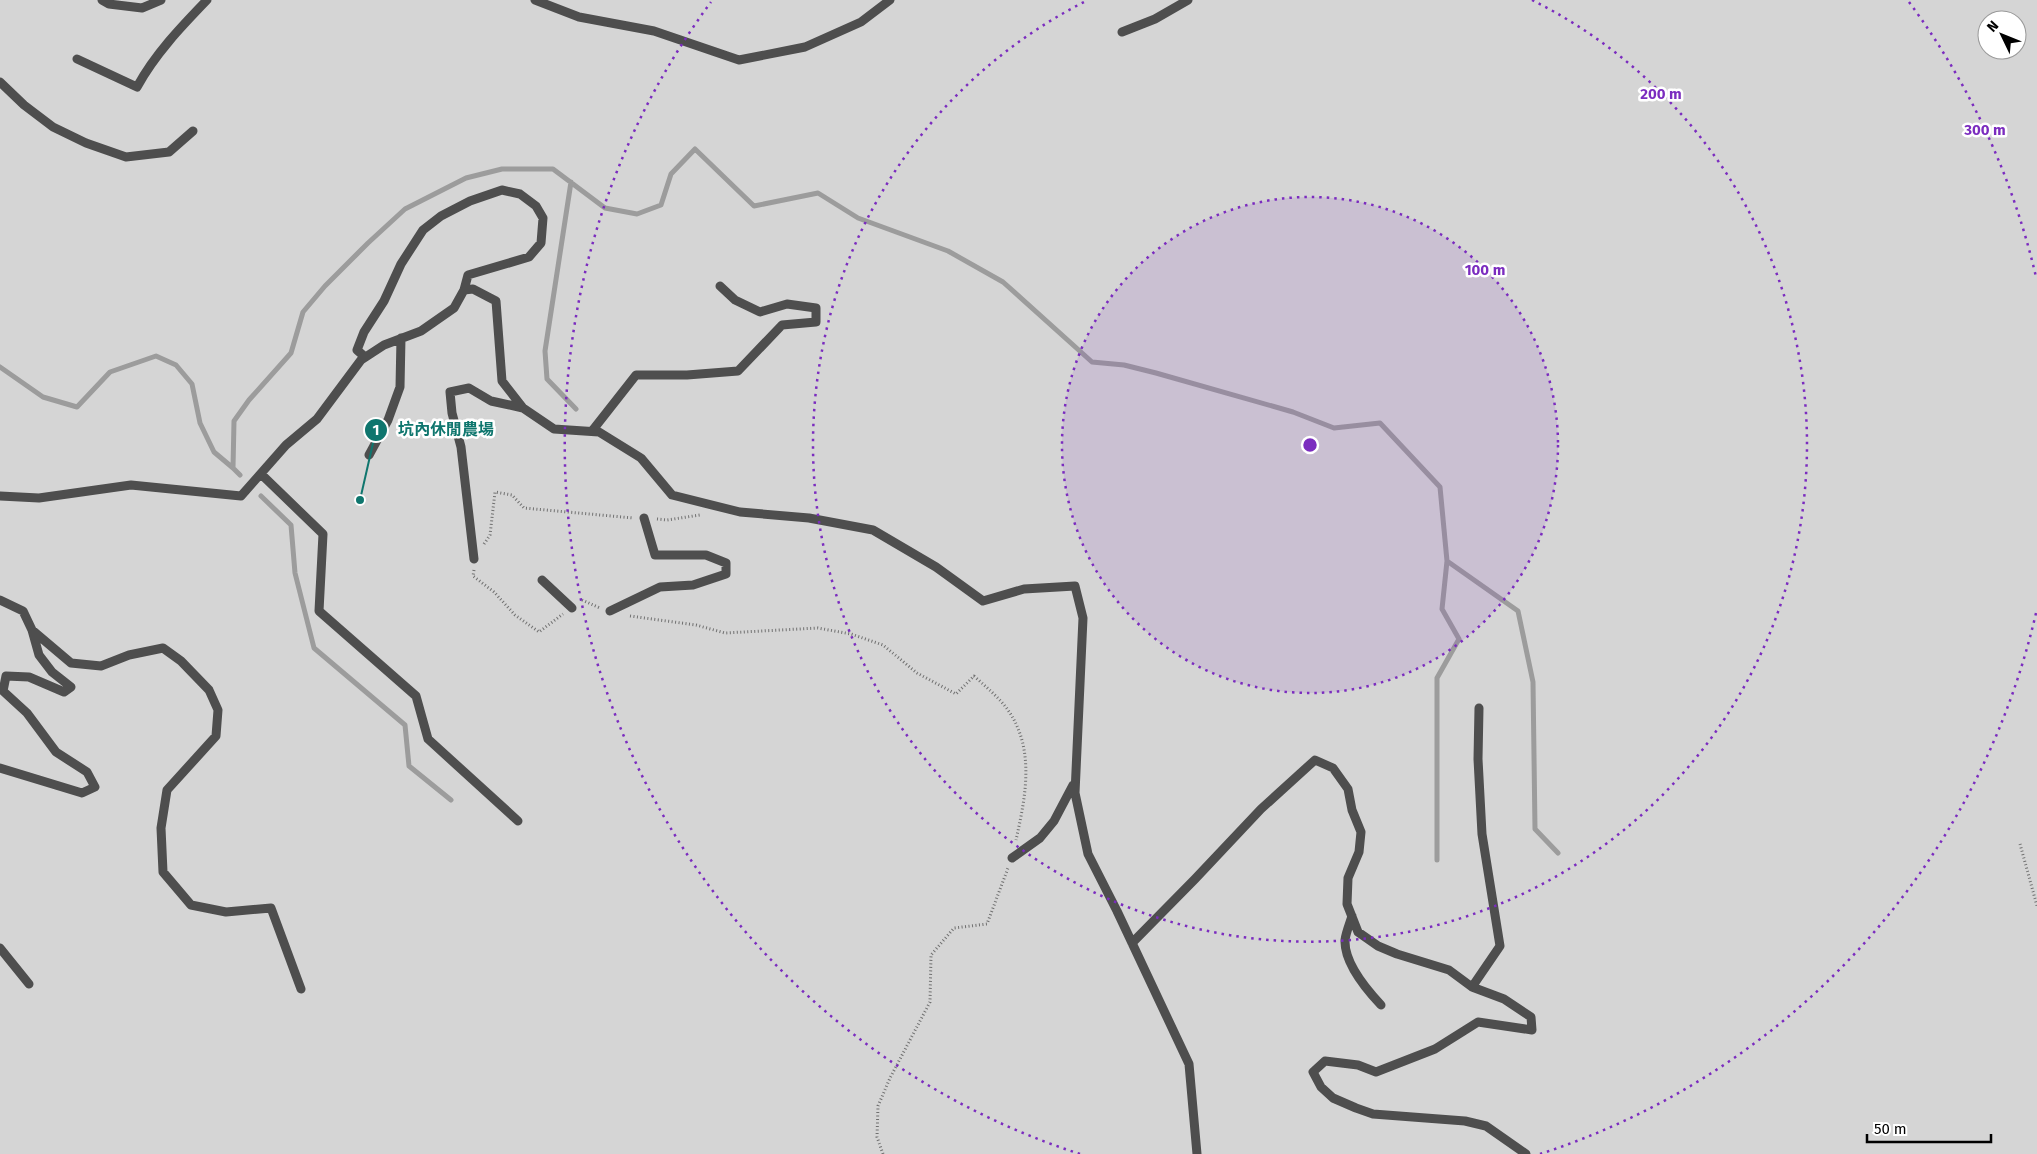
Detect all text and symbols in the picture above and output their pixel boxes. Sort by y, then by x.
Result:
north arrow [1977,10,2027,60]
text: N [1983,17,2002,36]
text: 200 m [1640,85,1682,103]
text: 300 m [1963,121,2006,139]
text: 100 m [1465,261,1505,279]
callout: 坑內休閒農場 [363,414,504,445]
text: 坑內休閒農場 [398,420,494,439]
text: 1 [373,421,379,439]
centre of rings [1301,436,1319,454]
scale bar [1867,1112,1991,1144]
text: 50 m [1874,1120,1907,1138]

